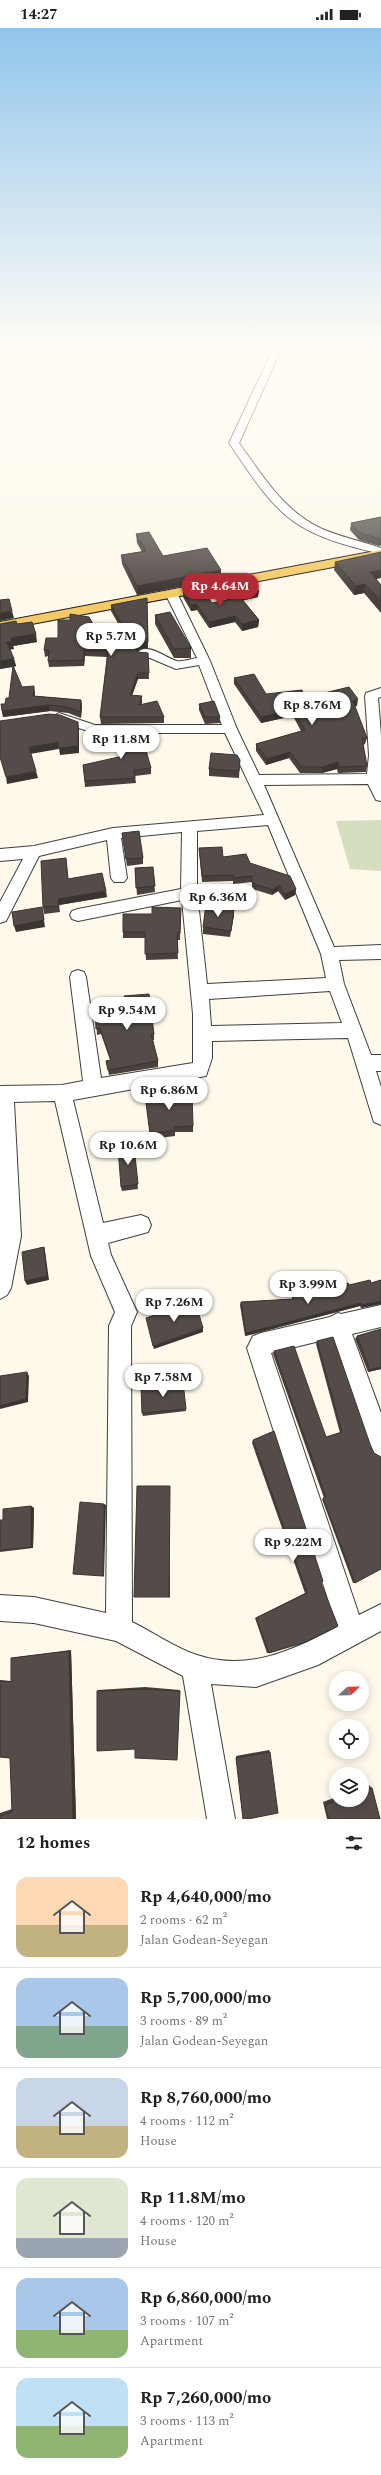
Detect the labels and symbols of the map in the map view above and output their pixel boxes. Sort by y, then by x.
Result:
pin: Rp 4.64M [179,573,261,607]
pin: Rp 5.7M [74,623,148,657]
pin: Rp 8.76M [271,692,353,726]
pin: Rp 11.8M [80,726,162,760]
pin: Rp 6.36M [177,884,259,918]
pin: Rp 9.54M [86,997,168,1031]
pin: Rp 6.86M [128,1077,210,1111]
pin: Rp 10.6M [87,1132,169,1166]
pin: Rp 3.99M [267,1271,349,1305]
pin: Rp 7.26M [133,1289,215,1323]
pin: Rp 7.58M [122,1364,204,1398]
pin: Rp 9.22M [252,1529,334,1563]
north arrow [329,1671,369,1711]

